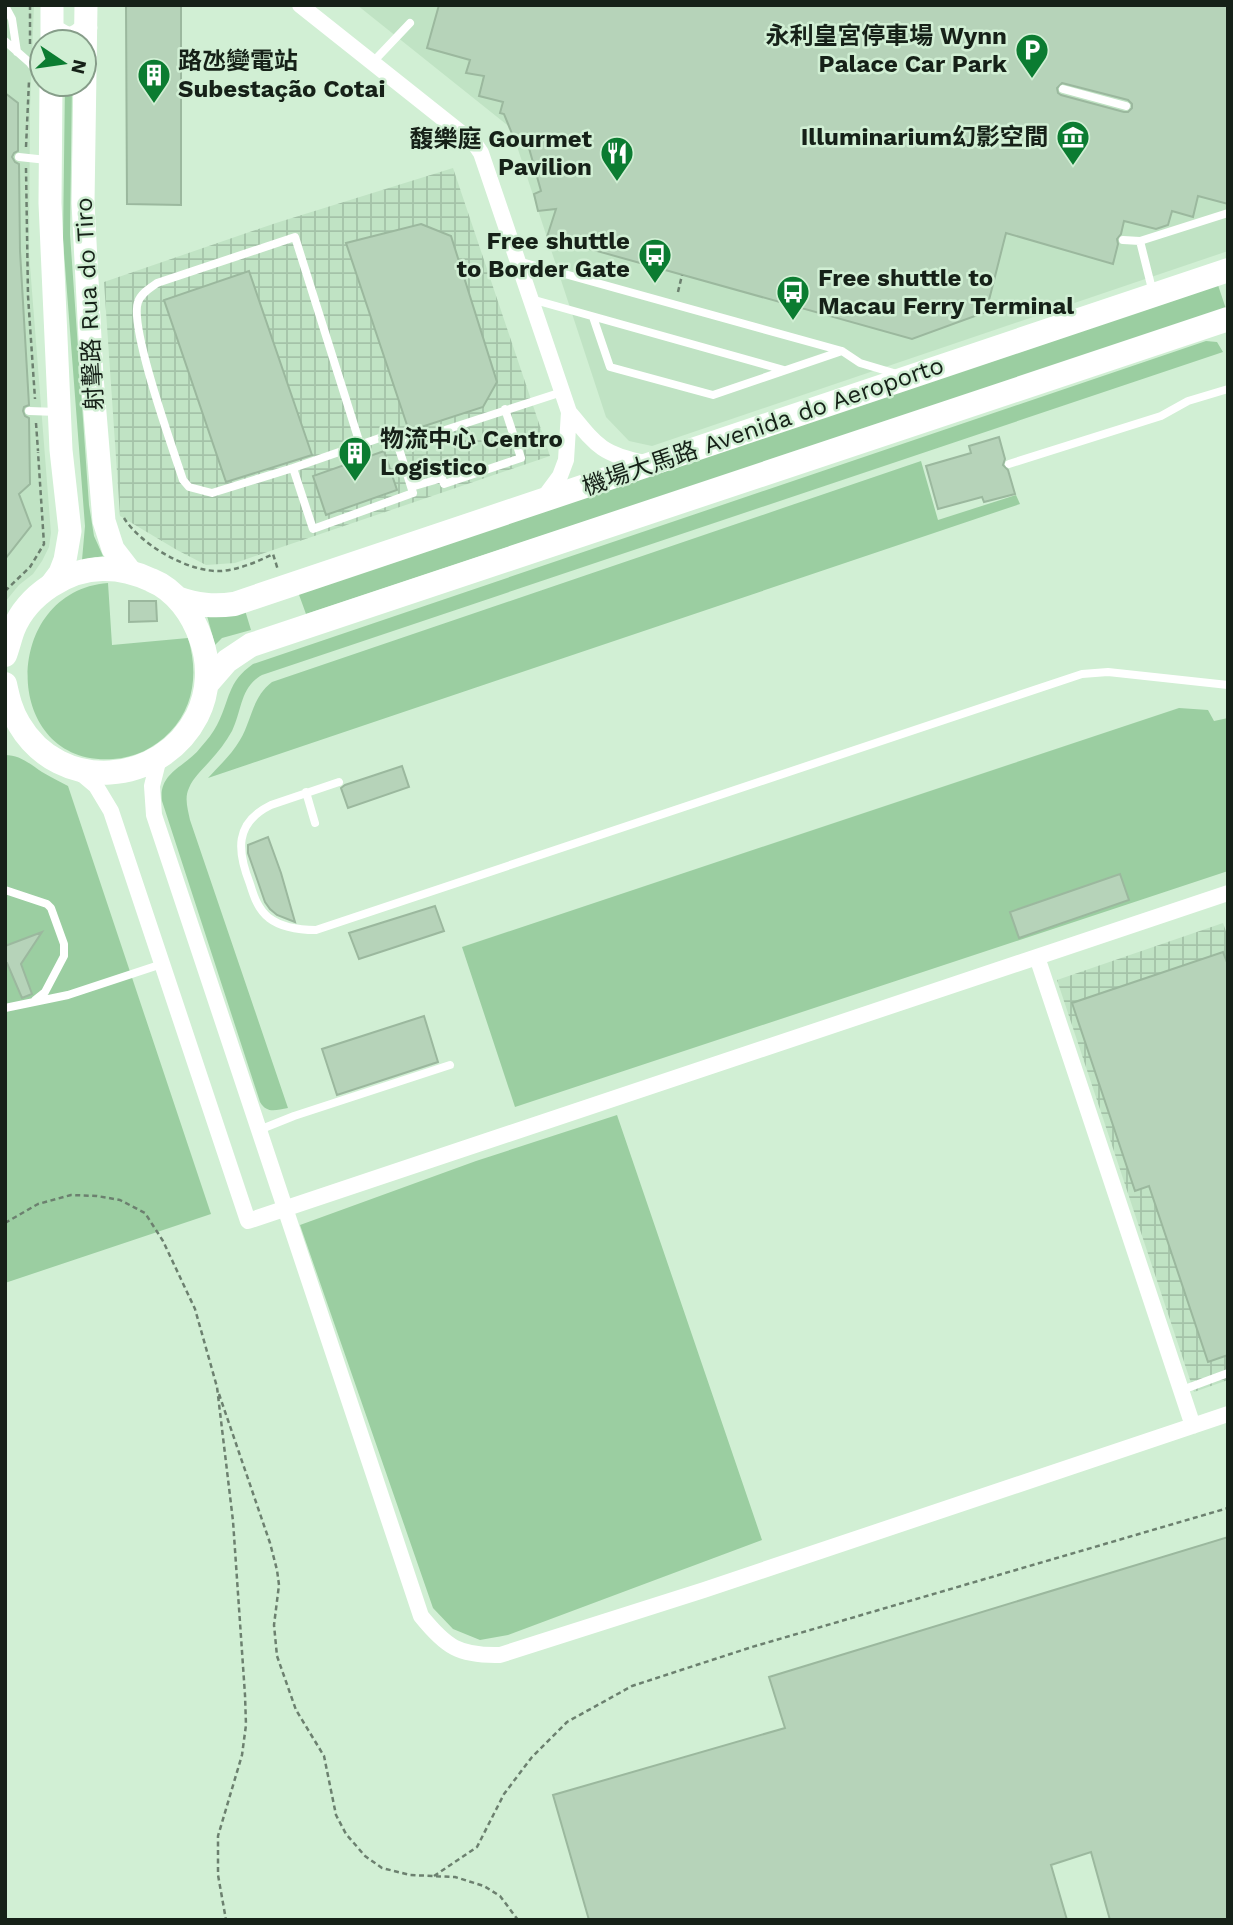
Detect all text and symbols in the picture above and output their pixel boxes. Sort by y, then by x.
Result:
place label: 永利皇宮停車場 Wynn Palace Car Park [765,22,1007,78]
north arrow [28,28,98,98]
parking icon: 永利皇宮停車場 Wynn Palace Car Park [1013,31,1051,80]
place label: 路氹變電站 Subestação Cotai [178,47,385,103]
building icon: 路氹變電站 Subestação Cotai [135,56,173,105]
text: N [66,57,92,76]
museum icon: Illuminarium幻影空間 [1054,118,1092,167]
place label: Illuminarium幻影空間 [801,123,1048,151]
place label: 馥樂庭 Gourmet Pavilion [409,125,593,181]
restaurant icon: 馥樂庭 Gourmet Pavilion [598,134,636,183]
street label: 射擊路 Rua do Tiro [69,197,109,411]
place label: Free shuttle to Border Gate [456,227,630,283]
bus stop icon: Free shuttle to Border Gate [636,236,674,285]
place label: Free shuttle to Macau Ferry Terminal [818,264,1074,320]
bus stop icon: Free shuttle to Macau Ferry Terminal [774,273,812,322]
street label: 機場大馬路 Avenida do Aeroporto [579,351,947,501]
place label: 物流中心 Centro Logistico [380,425,563,481]
building icon: 物流中心 Centro Logistico [336,434,374,483]

